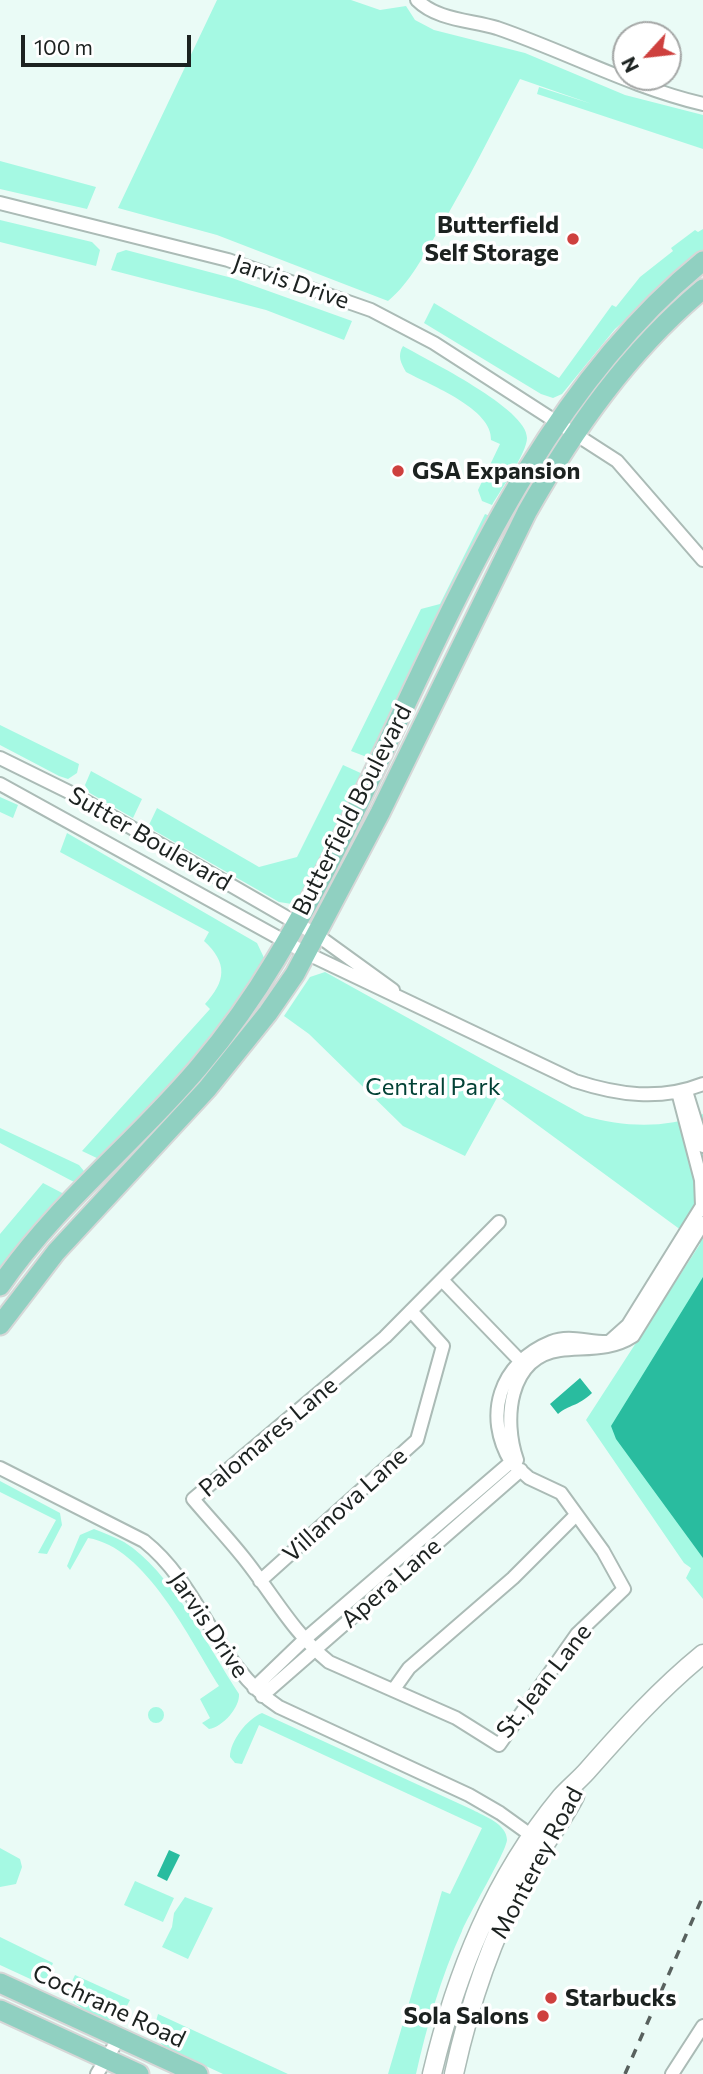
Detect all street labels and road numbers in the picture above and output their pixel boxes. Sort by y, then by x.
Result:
street label: Jarvis Drive [229,249,353,315]
street label: Butterfield Boulevard [286,700,418,920]
street label: Sutter Boulevard [63,781,237,897]
street label: Palomares Lane [193,1371,343,1503]
street label: Villanova Lane [277,1442,413,1568]
street label: Apera Lane [335,1532,447,1634]
street label: Jarvis Drive [163,1567,255,1683]
street label: St. Jean Lane [490,1618,598,1744]
street label: Monterey Road [485,1782,589,1944]
street label: Cochrane Road [28,1958,190,2054]

